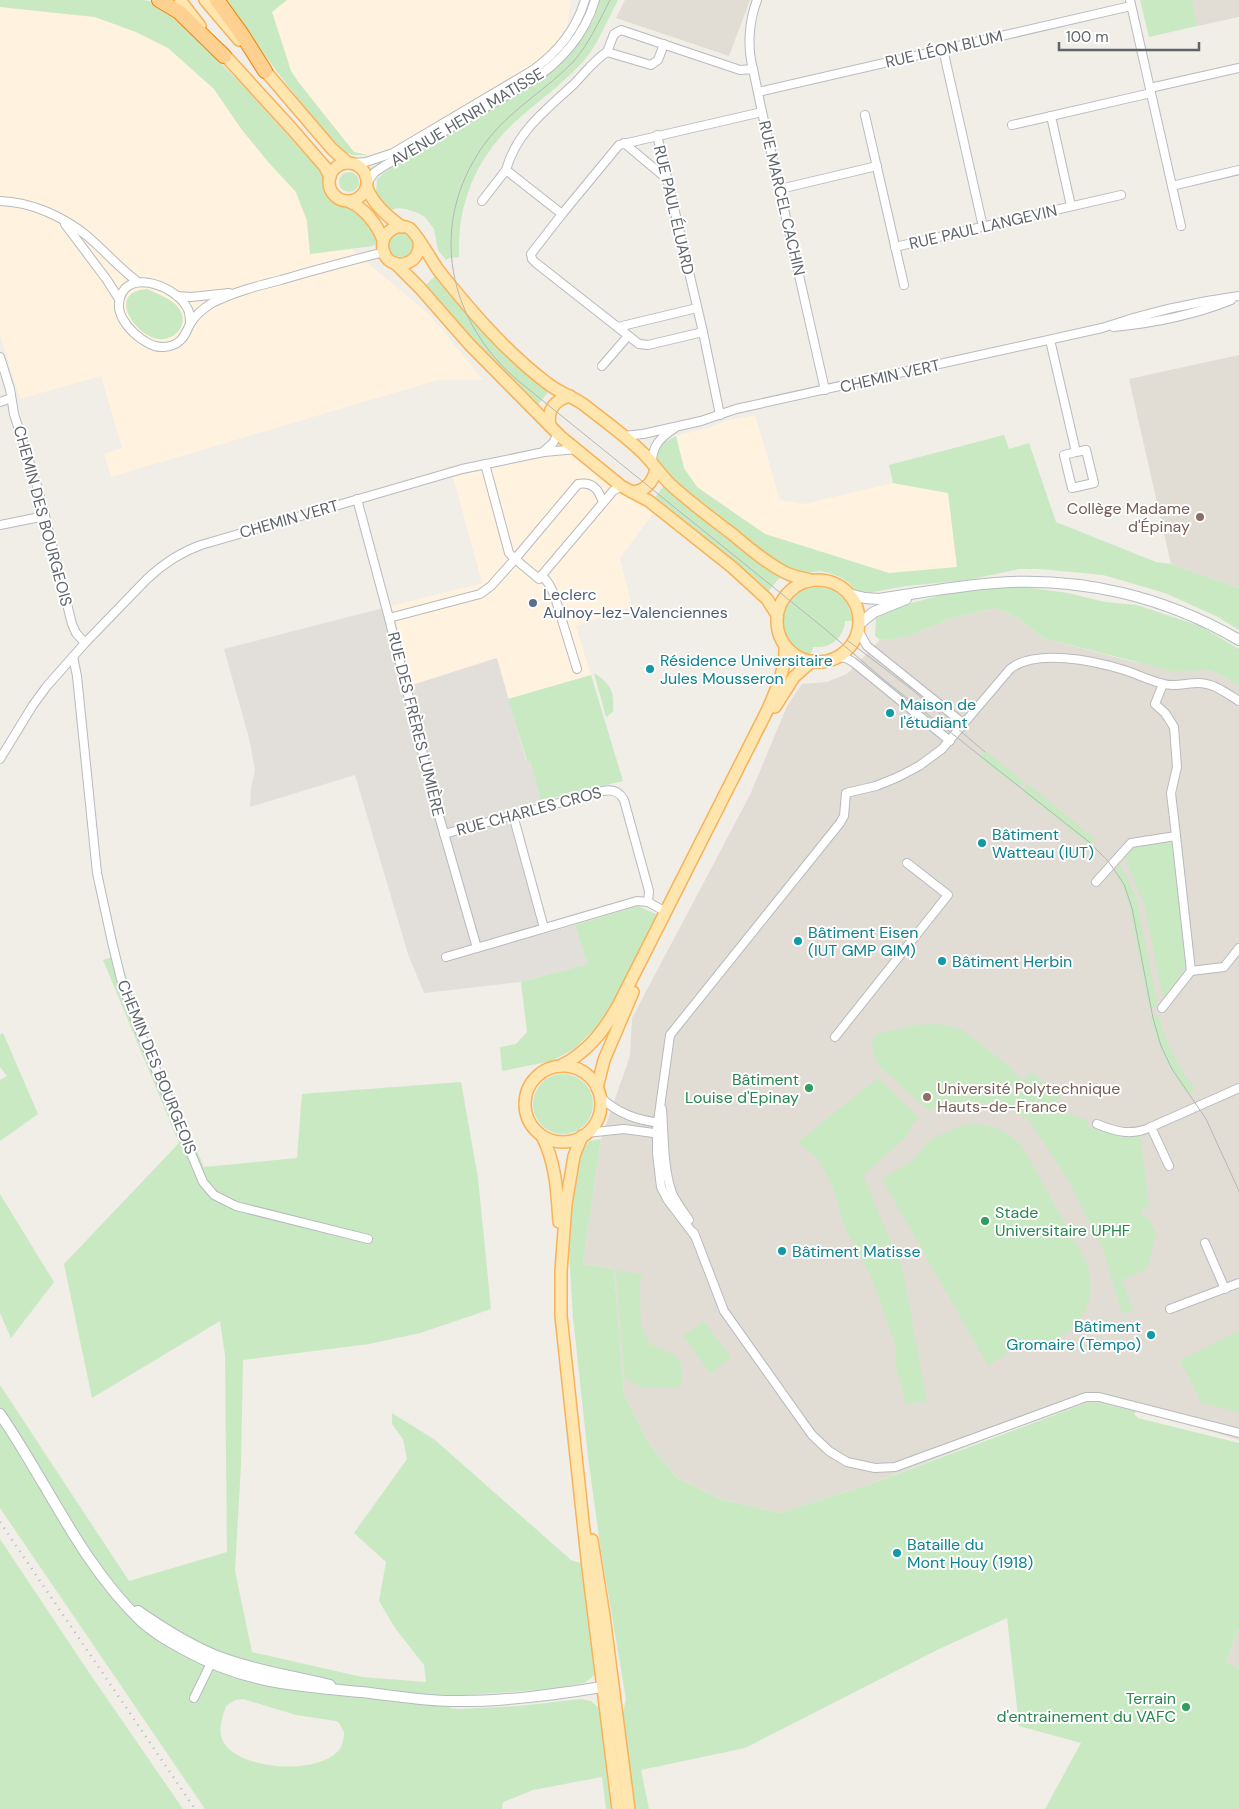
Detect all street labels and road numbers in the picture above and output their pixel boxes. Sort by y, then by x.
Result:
street label: RUE LÉON BLUM [883,25,1005,73]
street label: AVENUE HENRI MATISSE [386,63,548,171]
street label: RUE MARCEL CACHIN [754,118,810,278]
street label: RUE PAUL ÉLUARD [649,143,699,277]
street label: RUE PAUL LANGEVIN [907,200,1059,254]
street label: CHEMIN VERT [838,354,942,398]
street label: CHEMIN DES BOURGEOIS [9,423,77,609]
street label: CHEMIN VERT [237,495,341,543]
street label: RUE DES FRÈRES LUMIÈRE [383,630,449,818]
street label: RUE CHARLES CROS [454,782,604,840]
street label: CHEMIN DES BOURGEOIS [112,977,202,1157]

